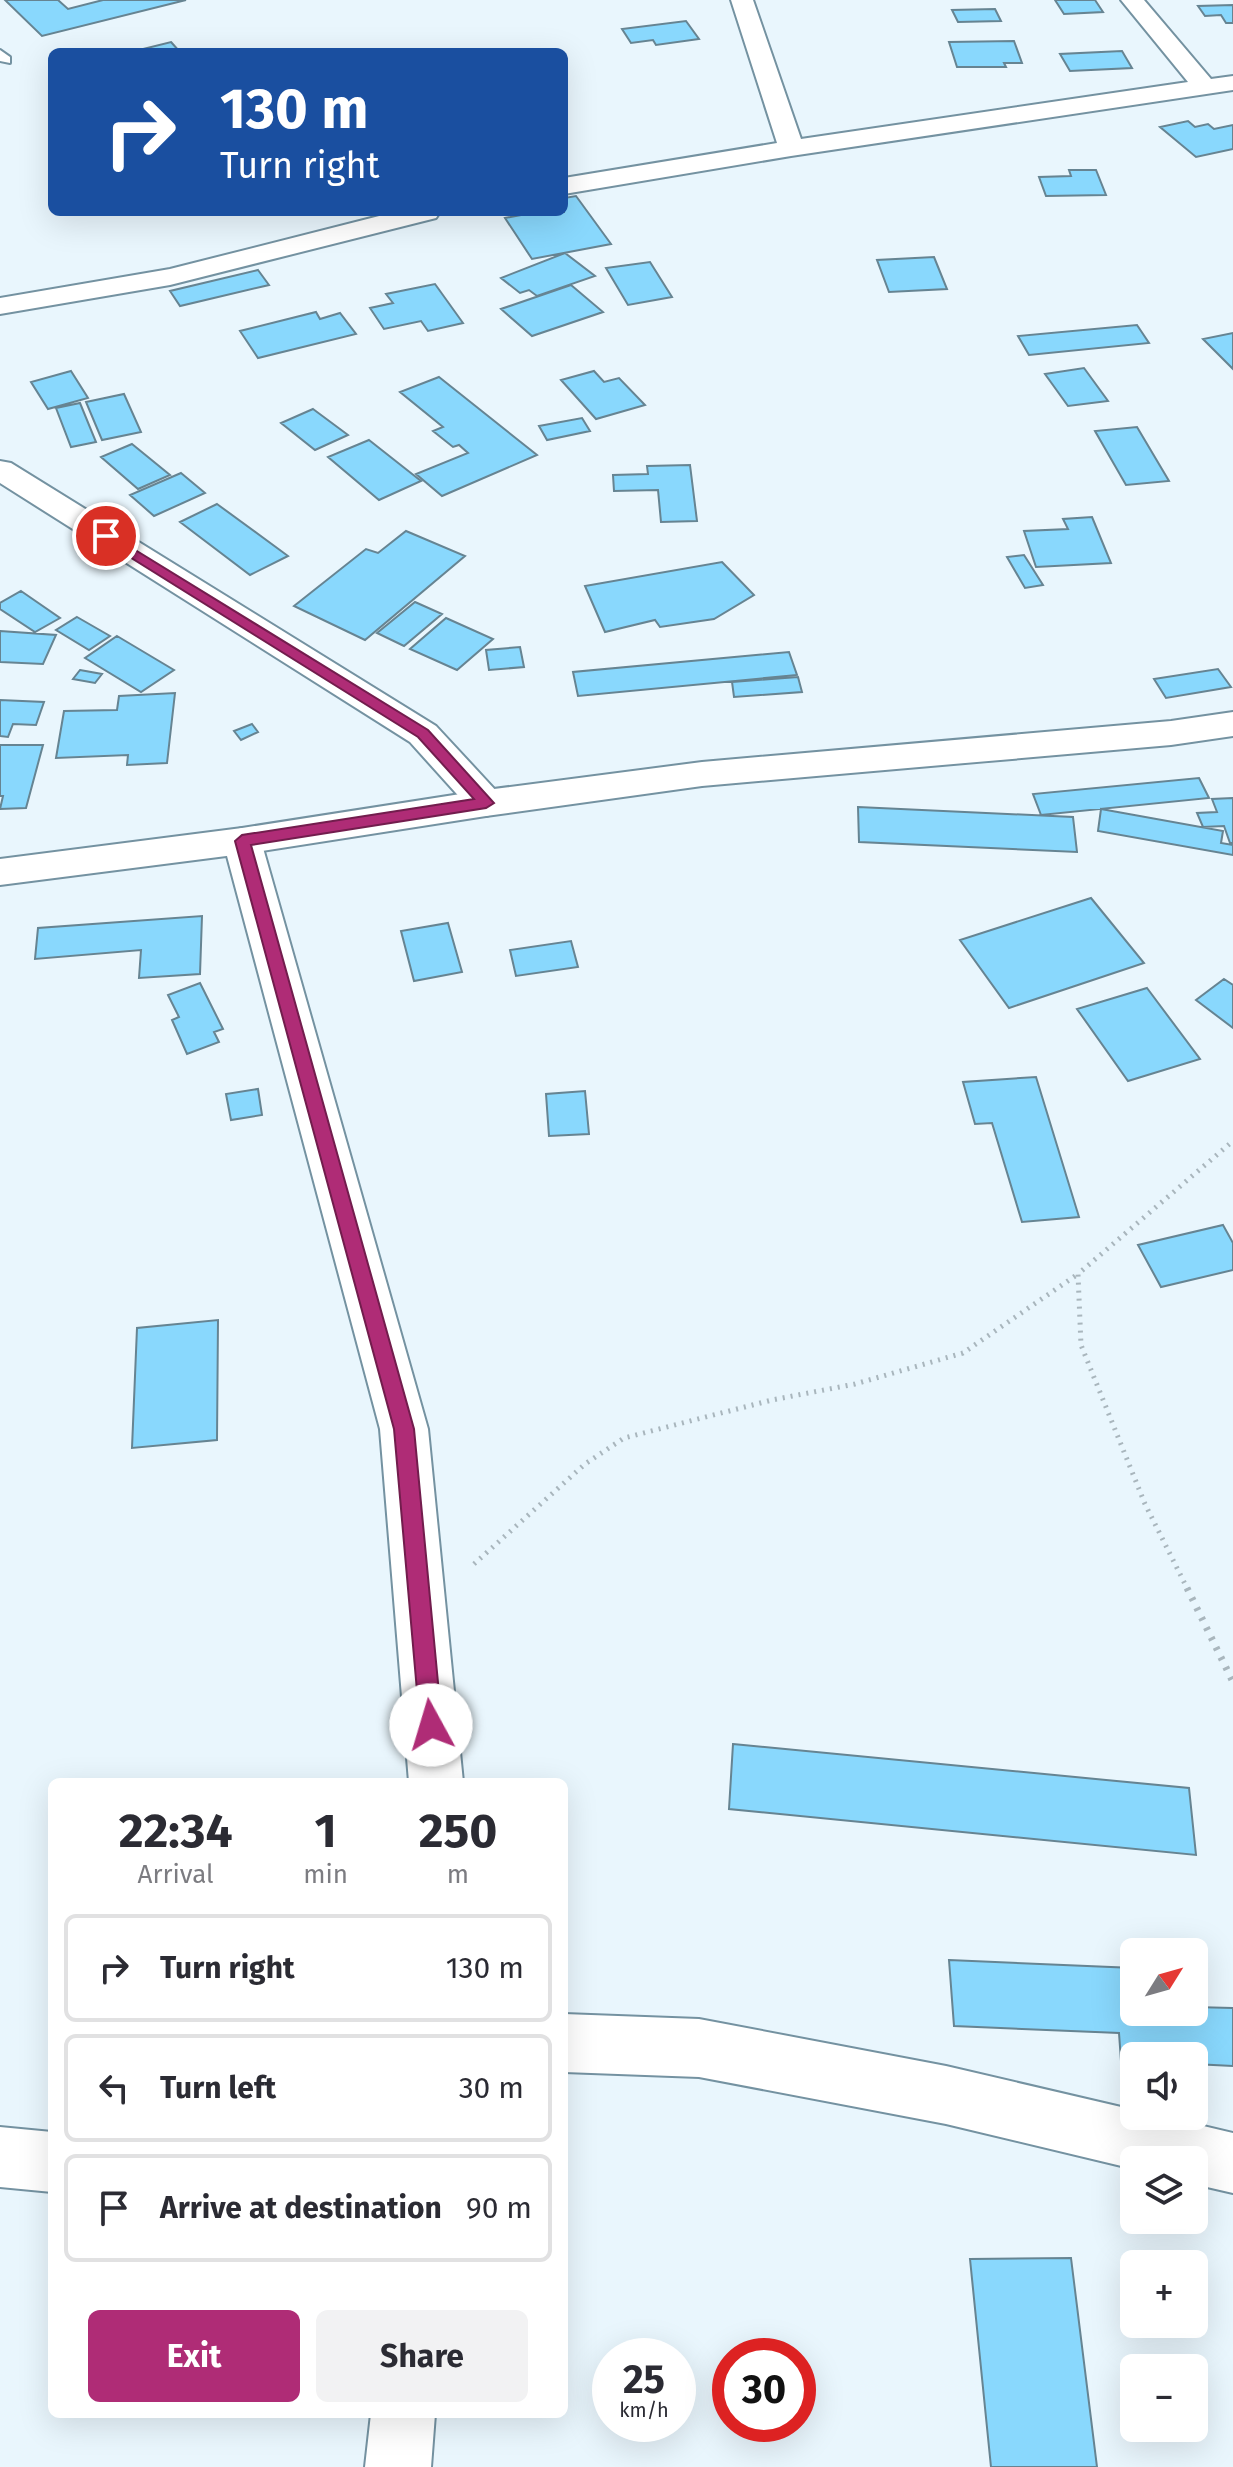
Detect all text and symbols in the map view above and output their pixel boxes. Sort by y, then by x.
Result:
text: 130 m [220,76,368,143]
icon: right [88,80,192,184]
text: Turn right [220,144,380,188]
pin [72,502,140,570]
icon: arrive [84,514,128,558]
position arrow [389,1683,473,1767]
text: 22:34 [119,1802,233,1860]
text: 1 [314,1802,337,1860]
text: 250 [419,1802,497,1860]
text: Arrival [138,1859,214,1890]
text: min [303,1859,348,1890]
text: m [447,1859,469,1890]
north arrow [1120,1938,1208,2026]
map controls [1120,1938,1208,2442]
icon: right [92,1946,136,1990]
text: Turn right [160,1950,295,1986]
text: 130 m [446,1950,524,1986]
button: sound [1120,2042,1208,2130]
icon: left [92,2066,136,2110]
text: Turn left [160,2070,276,2106]
text: 30 m [459,2070,524,2106]
button: layers [1120,2146,1208,2234]
icon: arrive [92,2186,136,2230]
text: Arrive at destination [160,2190,442,2226]
text: 90 m [466,2190,532,2226]
button: + [1120,2250,1208,2338]
button: Exit [88,2310,300,2402]
button: Share [316,2310,528,2402]
speed limit sign: 30 [712,2338,816,2442]
button: − [1120,2354,1208,2442]
text: 25 [623,2356,665,2404]
text: km/h [619,2398,669,2422]

